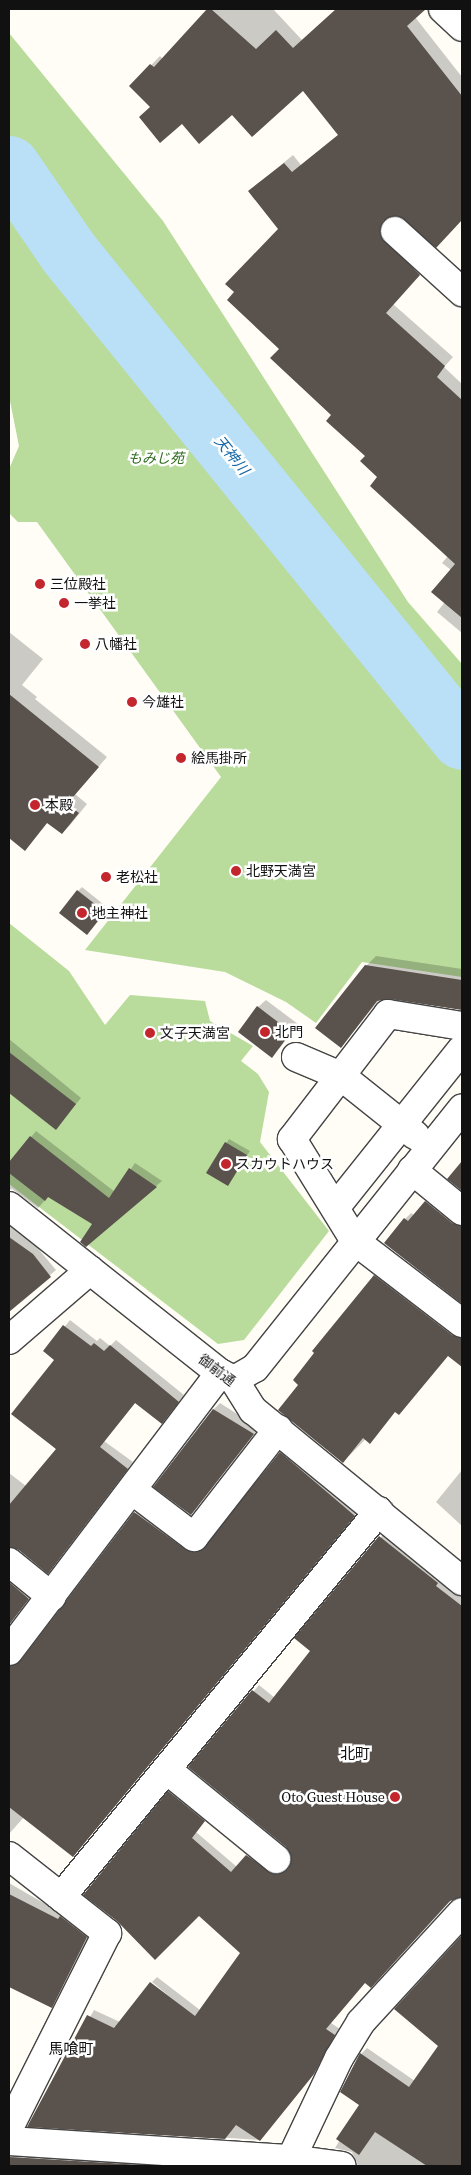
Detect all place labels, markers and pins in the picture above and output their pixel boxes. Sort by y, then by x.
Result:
place label: 三位殿社 [50,576,106,592]
marker: 三位殿社 [34,578,46,590]
place label: 一挙社 [74,595,116,611]
marker: 一挙社 [58,597,70,609]
place label: 八幡社 [95,636,137,652]
marker: 八幡社 [79,638,91,650]
place label: 今雄社 [142,694,184,710]
marker: 今雄社 [126,696,138,708]
place label: 絵馬掛所 [191,750,247,766]
marker: 絵馬掛所 [175,752,187,764]
place label: 本殿 [45,797,73,813]
marker: 本殿 [29,799,41,811]
place label: 北野天満宮 [246,863,316,879]
marker: 北野天満宮 [230,865,242,877]
place label: 老松社 [116,869,158,885]
marker: 老松社 [100,871,112,883]
place label: 地主神社 [92,905,148,921]
marker: 地主神社 [76,907,88,919]
place label: 北門 [275,1024,303,1040]
place label: 文子天満宮 [160,1025,230,1041]
marker: 北門 [259,1026,271,1038]
marker: 文子天満宮 [144,1027,156,1039]
place label: スカウトハウス [236,1156,334,1172]
marker: スカウトハウス [220,1158,232,1170]
place label: Oto Guest House [281,1789,385,1805]
marker: Oto Guest House [389,1791,401,1803]

